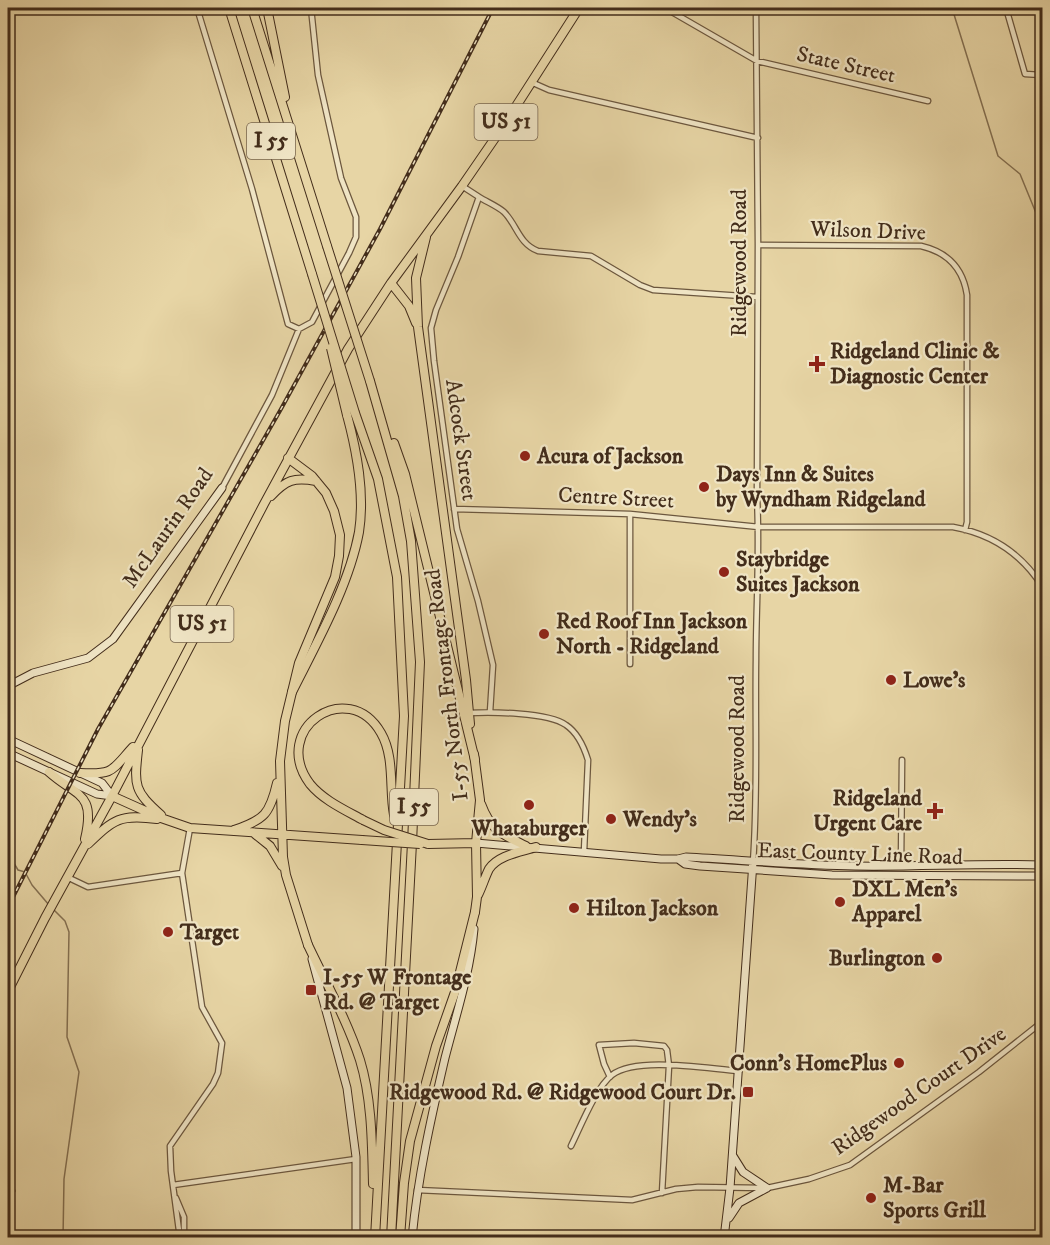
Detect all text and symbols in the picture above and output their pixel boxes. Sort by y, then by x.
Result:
street label: State Street [794,41,898,89]
road number: US 51 [474,104,538,140]
road number: I 55 [247,123,295,159]
street label: Ridgewood Road [726,189,753,337]
street label: Wilson Drive [809,215,926,247]
place label: Ridgeland Clinic & Diagnostic Center [830,338,999,390]
marker: Ridgeland Clinic & Diagnostic Center [808,355,826,373]
street label: Adcock Street [439,378,483,502]
place label: Acura of Jackson [536,443,684,470]
marker: Acura of Jackson [518,449,532,463]
place label: Days Inn & Suites by Wyndham Ridgeland [715,461,927,513]
street label: McLaurin Road [117,463,219,593]
marker: Days Inn & Suites by Wyndham Ridgeland [697,480,711,494]
street label: Centre Street [557,481,675,515]
place label: Staybridge Suites Jackson [736,546,860,598]
marker: Staybridge Suites Jackson [717,565,731,579]
street label: I-55 North Frontage Road [419,567,475,803]
road number: US 51 [170,606,234,642]
place label: Red Roof Inn Jackson North - Ridgeland [556,608,748,660]
marker: Red Roof Inn Jackson North - Ridgeland [537,627,551,641]
place label: Lowe's [903,667,966,694]
marker: Lowe's [884,673,898,687]
street label: Ridgewood Road [724,675,751,823]
place label: Ridgeland Urgent Care [813,785,923,837]
road number: I 55 [390,789,438,825]
marker: Whataburger [522,798,536,812]
marker: Ridgeland Urgent Care [926,802,944,820]
place label: Wendy's [622,806,698,833]
marker: Wendy's [604,812,618,826]
place label: Whataburger [470,815,587,842]
street label: East County Line Road [757,837,963,871]
place label: DXL Men's Apparel [851,876,958,928]
place label: Hilton Jackson [586,895,719,922]
marker: DXL Men's Apparel [833,895,847,909]
marker: Hilton Jackson [567,901,581,915]
place label: Target [179,919,239,946]
marker: Target [161,925,175,939]
place label: Burlington [829,945,925,972]
marker: Burlington [930,951,944,965]
place label: I-55 W Frontage Rd. @ Target [323,964,471,1016]
marker: I-55 W Frontage Rd. @ Target [304,983,318,997]
street label: Ridgewood Court Drive [826,1021,1012,1161]
place label: Conn’s HomePlus [730,1050,888,1077]
marker: Conn’s HomePlus [892,1056,906,1070]
place label: Ridgewood Rd. @ Ridgewood Court Dr. [389,1079,736,1106]
marker: Ridgewood Rd. @ Ridgewood Court Dr. [741,1085,755,1099]
place label: M-Bar Sports Grill [883,1172,986,1224]
marker: M-Bar Sports Grill [864,1191,878,1205]

